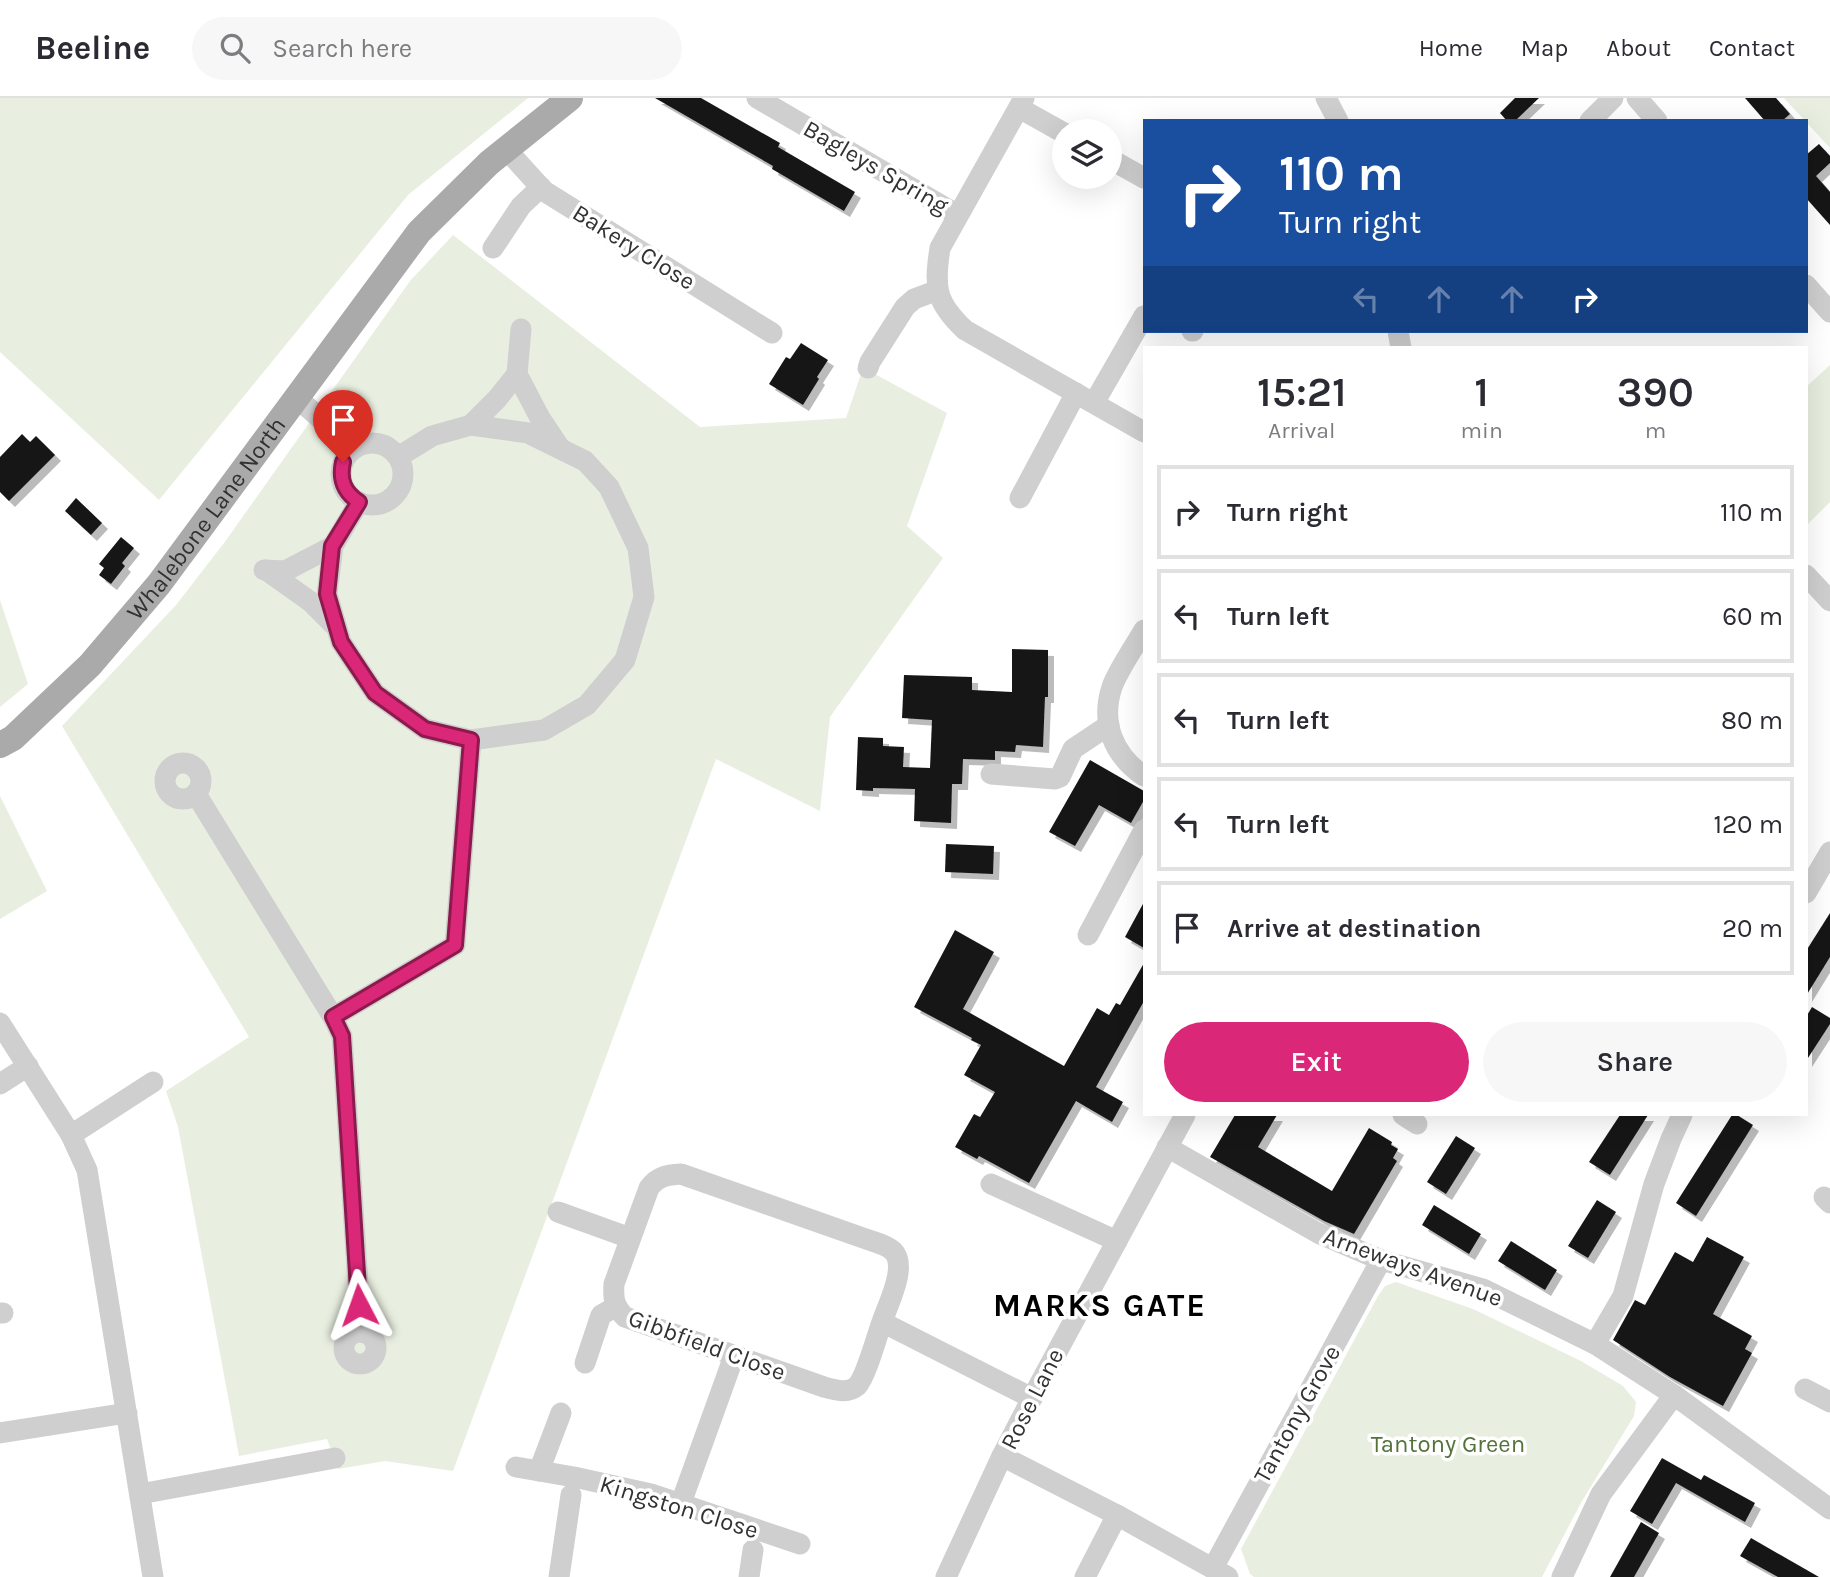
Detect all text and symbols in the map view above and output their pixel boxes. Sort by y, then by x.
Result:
search box [192,17,682,80]
text: Beeline [35,29,150,67]
icon: search [216,29,254,67]
text: Search here [272,33,412,64]
text: Home [1419,34,1483,62]
text: Map [1521,34,1568,62]
text: About [1606,34,1671,62]
text: Contact [1709,34,1795,62]
street label: Bagleys Spring [799,114,954,220]
map controls [1052,119,1122,189]
button: layers [1052,119,1122,189]
text: 110 m [1279,145,1404,202]
icon: right [1164,147,1255,238]
street label: Bakery Close [568,198,700,296]
text: Turn right [1279,204,1421,241]
icon: left [1347,280,1385,318]
icon: ahead [1420,280,1458,318]
icon: ahead [1493,280,1531,318]
icon: right [1566,280,1604,318]
text: 15:21 [1257,367,1347,417]
text: 1 [1474,367,1489,417]
text: 390 [1617,367,1694,417]
pin [313,390,373,462]
icon: arrive [324,401,362,439]
street label: Whalebone Lane North [121,411,292,626]
text: Arrival [1268,417,1335,444]
text: min [1461,417,1503,444]
text: m [1645,417,1666,444]
icon: right [1168,493,1206,531]
text: Turn right [1227,497,1348,528]
text: 110 m [1720,497,1783,528]
icon: left [1168,597,1206,635]
text: Turn left [1227,601,1329,632]
text: 60 m [1722,601,1783,632]
icon: left [1168,701,1206,739]
text: Turn left [1227,705,1329,736]
text: 80 m [1721,705,1783,736]
icon: left [1168,805,1206,843]
text: Turn left [1227,809,1329,840]
text: 120 m [1713,809,1783,840]
icon: arrive [1168,909,1206,947]
text: Arrive at destination [1227,913,1481,944]
text: 20 m [1722,913,1783,944]
button: Exit [1164,1022,1469,1102]
button: Share [1483,1022,1787,1102]
street label: Arneways Avenue [1320,1222,1506,1312]
position arrow [322,1268,396,1342]
district label: MARKS GATE [993,1287,1207,1324]
street label: Gibbfield Close [625,1304,789,1386]
street label: Tantony Grove [1248,1340,1346,1488]
street label: Rose Lane [995,1344,1069,1454]
park label: Tantony Green [1371,1430,1525,1458]
street label: Kingston Close [596,1470,762,1544]

